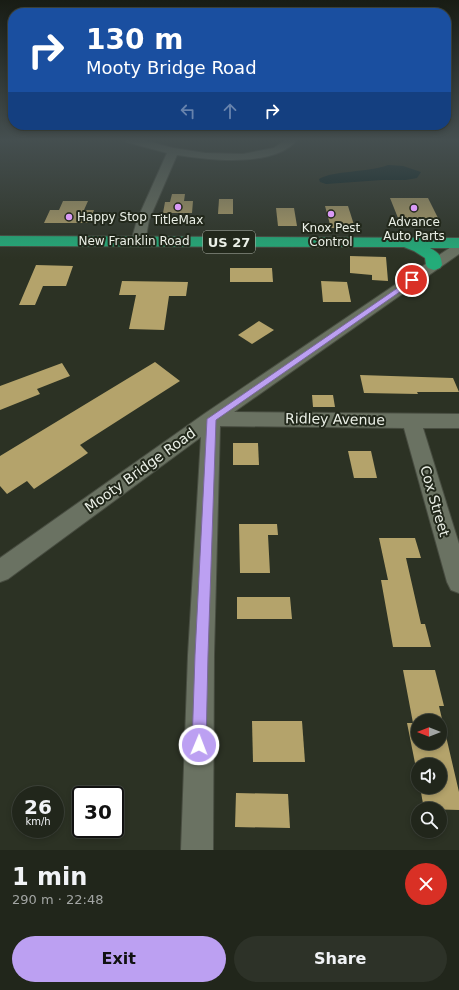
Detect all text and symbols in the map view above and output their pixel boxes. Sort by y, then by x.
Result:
text: 130 m [86,23,183,56]
icon: right [20,24,72,76]
text: Mooty Bridge Road [86,57,257,78]
icon: left [177,100,199,122]
icon: ahead [219,100,241,122]
icon: right [261,100,283,122]
marker: TitleMax [173,202,183,212]
marker: Advance Auto Parts [409,203,419,213]
marker: Knox Pest Control [326,209,336,219]
place label: Happy Stop [77,210,147,224]
marker: Happy Stop [64,212,74,222]
place label: TitleMax [152,213,203,227]
place label: Advance Auto Parts [383,215,445,243]
place label: Knox Pest Control [302,221,361,249]
road number: US 27 [203,231,255,253]
street label: New Franklin Road [78,234,190,248]
pin [395,263,429,297]
icon: arrive [401,269,423,291]
street label: Ridley Avenue [285,410,385,428]
street label: Mooty Bridge Road [82,425,198,515]
street label: Cox Street [417,464,453,539]
north arrow [411,714,447,750]
map controls [411,714,447,838]
position arrow [178,724,220,766]
button: sound [411,758,447,794]
speed limit sign: 30 [72,786,124,838]
text: 26 [24,795,52,819]
button: search [411,802,447,838]
text: km/h [25,816,51,827]
text: 1 min [12,863,87,891]
button: close [405,863,447,905]
text: 290 m · 22:48 [12,892,103,907]
button: Exit [12,936,226,982]
button: Share [234,936,447,982]

